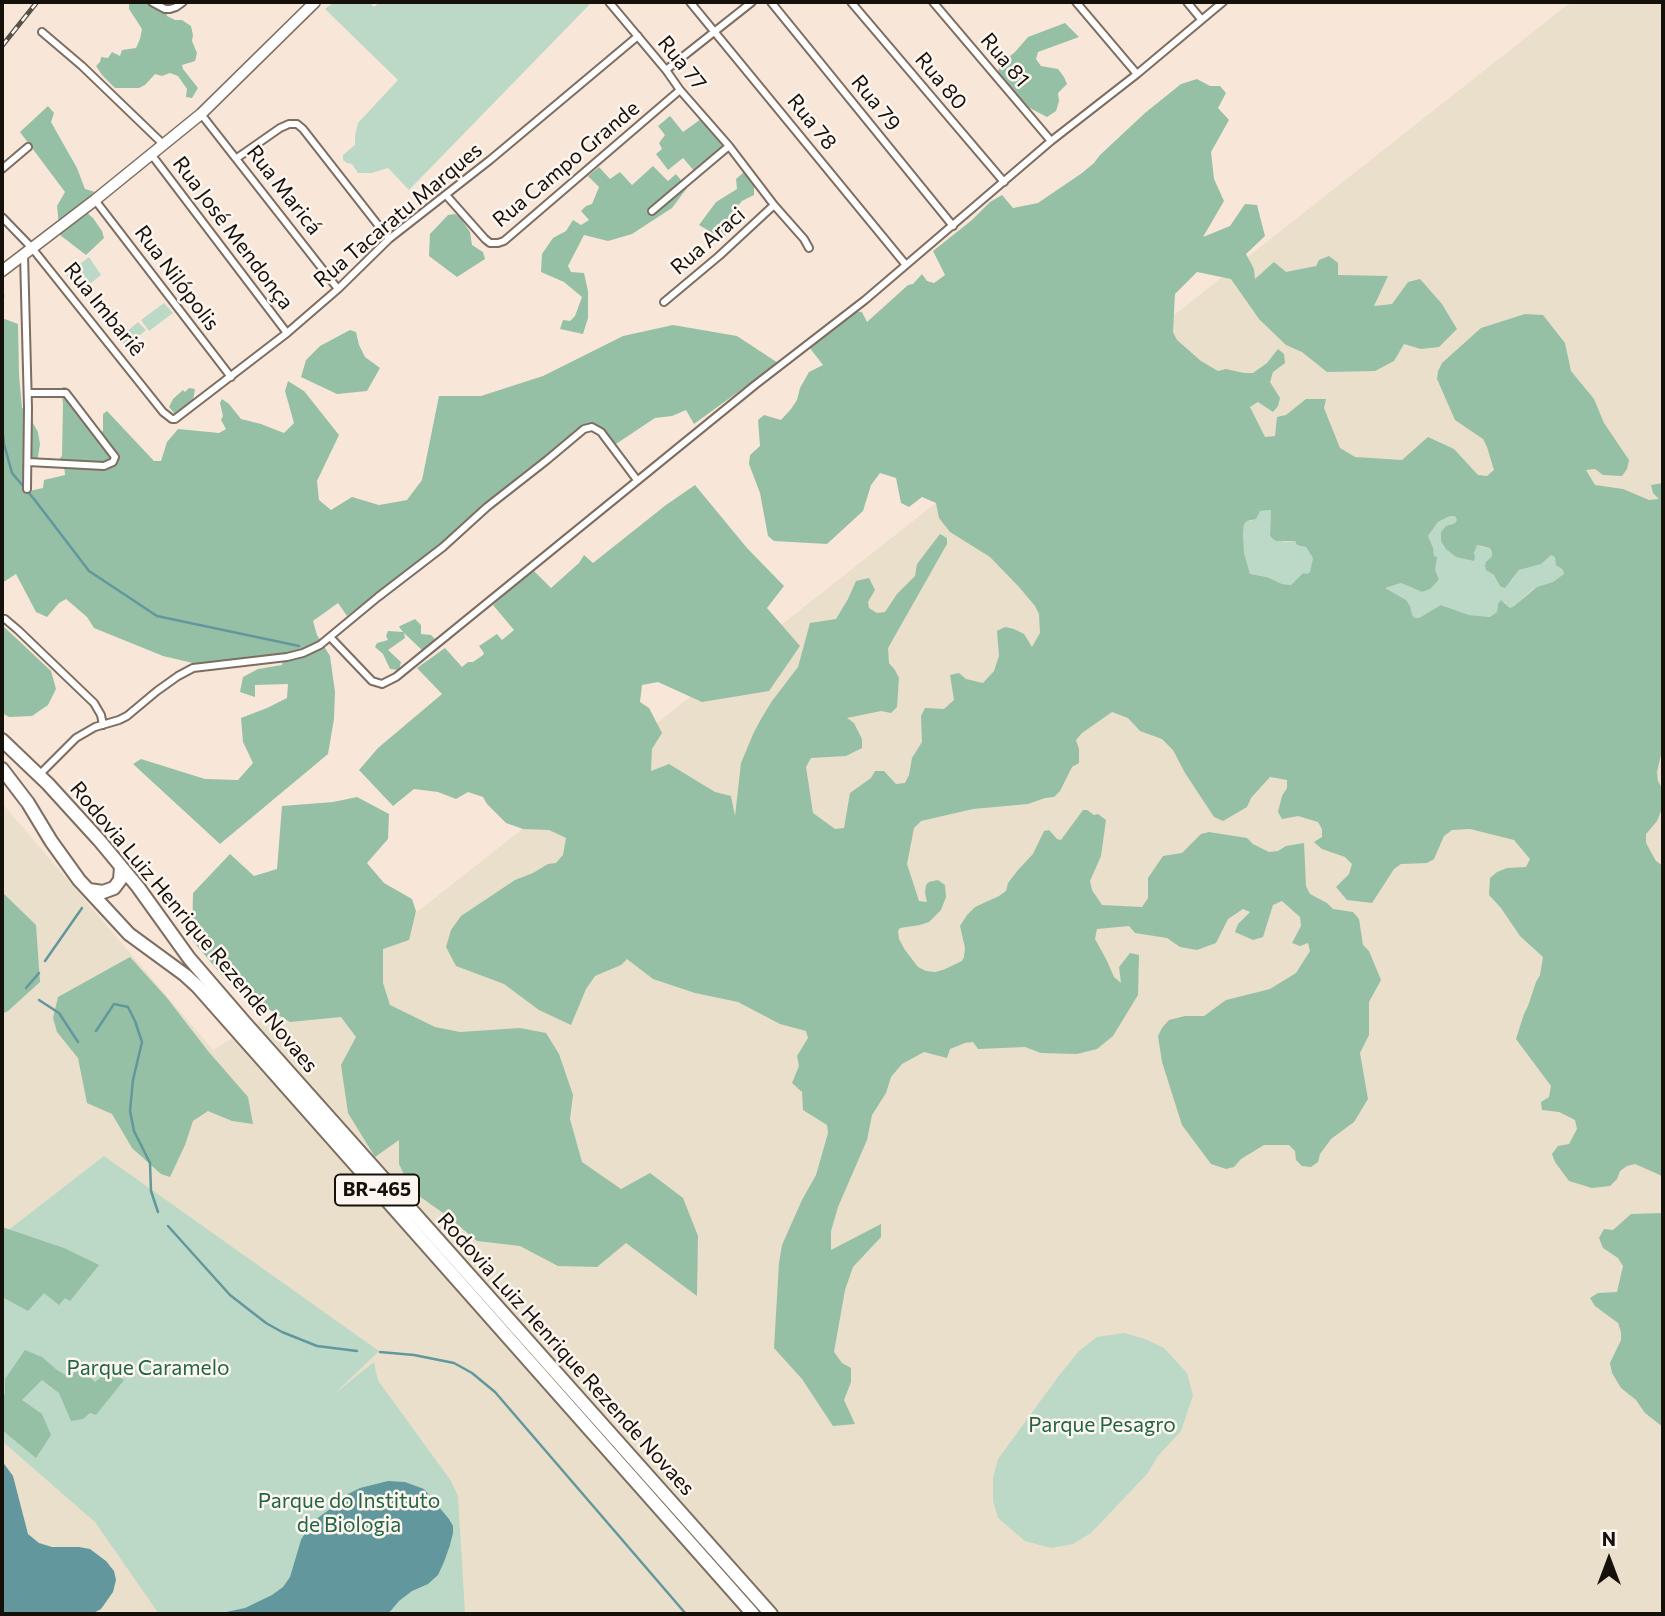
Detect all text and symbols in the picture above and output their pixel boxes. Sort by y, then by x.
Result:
street label: Rua 81 [975,28,1035,92]
street label: Rua 77 [652,31,712,95]
street label: Rua 80 [910,47,972,115]
street label: Rua 79 [846,70,906,136]
street label: Rua 78 [782,89,842,155]
street label: Rua Campo Grande [488,95,644,233]
street label: Rua Tacaratu Marques [309,137,487,293]
street label: Rua Maricá [241,140,327,240]
street label: Rua José Mendonça [167,152,299,314]
street label: Rua Araci [666,202,750,280]
street label: Rua Nilópolis [129,220,225,336]
street label: Rua Imbariê [59,257,149,361]
street label: Rodovia Luiz Henrique Rezende Novaes [65,776,323,1078]
road number: BR-465 [335,1174,419,1206]
street label: Rodovia Luiz Henrique Rezende Novaes [432,1207,700,1501]
park label: Parque Caramelo [66,1355,230,1381]
park label: Parque Pesagro [1028,1412,1176,1438]
park label: Parque do Instituto de Biologia [258,1488,440,1538]
north arrow [1574,1525,1644,1595]
text: N [1602,1527,1616,1550]

